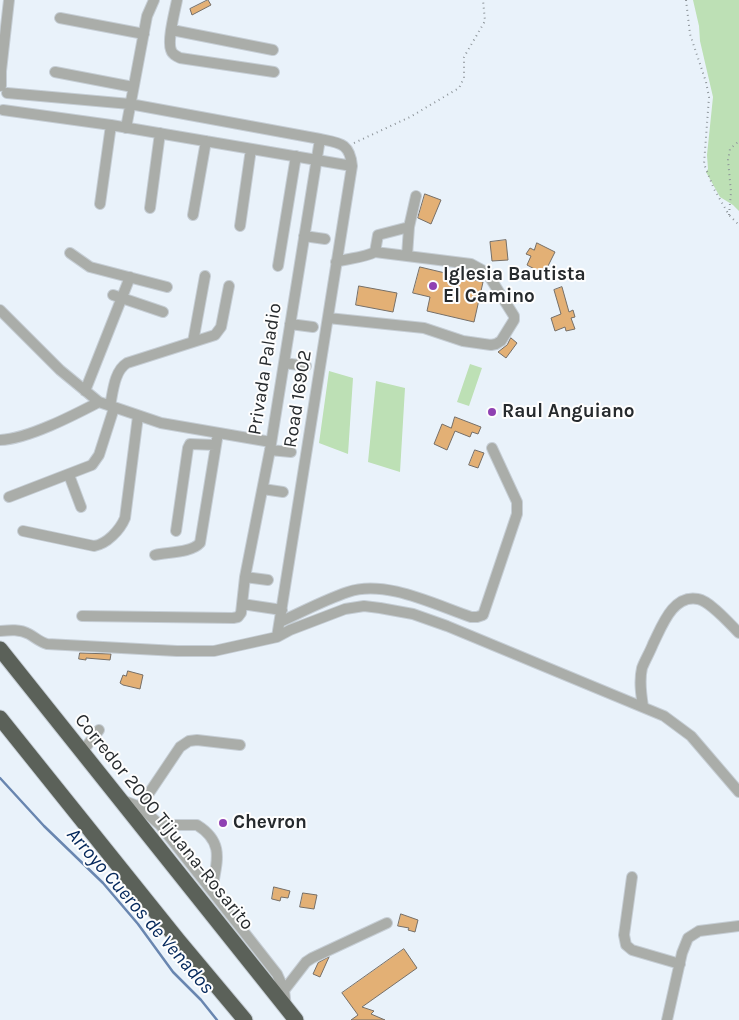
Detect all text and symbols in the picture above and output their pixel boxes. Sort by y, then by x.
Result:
place label: Iglesia Bautista El Camino [443,264,586,308]
marker: Iglesia Bautista El Camino [427,280,439,292]
street label: Privada Paladio [243,301,287,437]
street label: Road 16902 [279,348,317,450]
place label: Raul Anguiano [502,401,634,423]
marker: Raul Anguiano [486,406,498,418]
street label: Corredor 2000 Tijuana-Rosarito [70,709,258,935]
place label: Chevron [233,812,307,834]
marker: Chevron [217,817,229,829]
water label: Arroyo Cueros de Venados [61,823,219,999]

